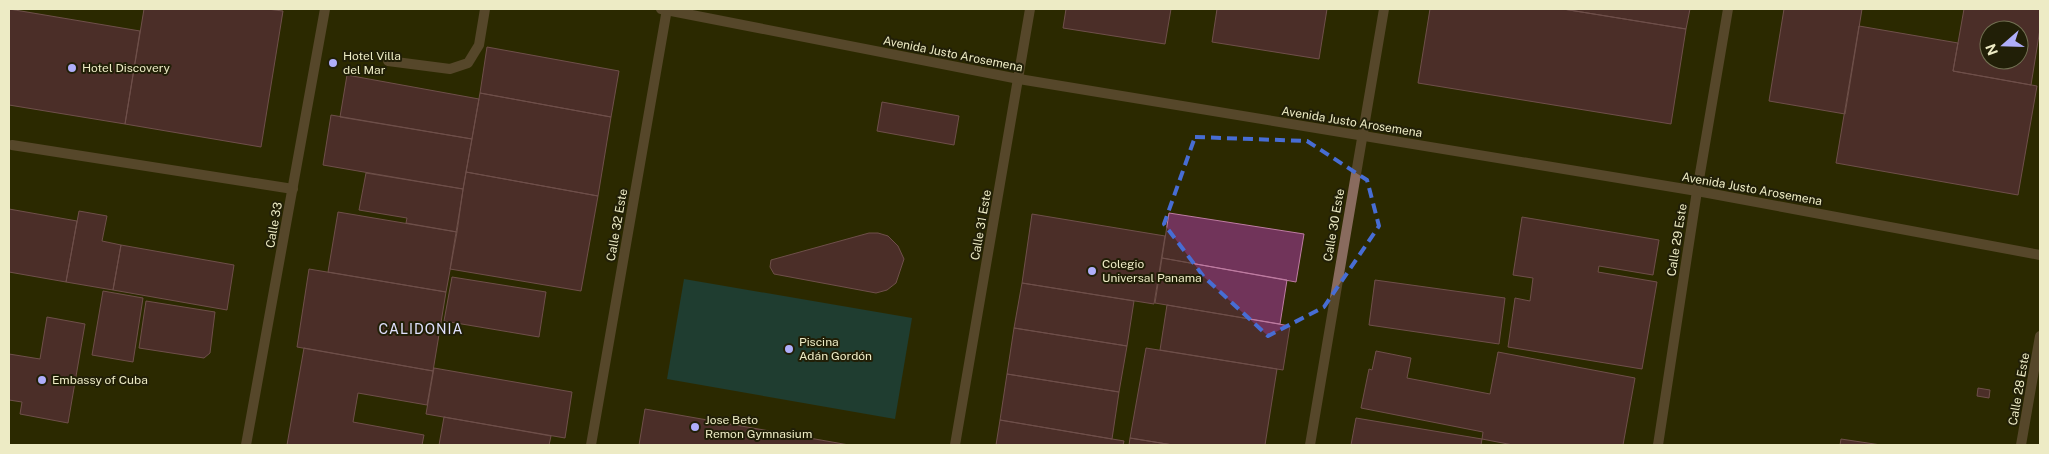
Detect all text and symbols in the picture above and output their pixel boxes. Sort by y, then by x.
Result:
north arrow [1979,20,2029,70]
street label: Avenida Justo Arosemena [882,34,1024,74]
text: N [1982,42,2001,57]
place label: Hotel Villa del Mar [343,49,401,77]
marker: Hotel Villa del Mar [327,57,339,69]
place label: Hotel Discovery [82,61,171,75]
marker: Hotel Discovery [66,62,78,74]
street label: Avenida Justo Arosemena [1281,104,1423,140]
street label: Avenida Justo Arosemena [1681,170,1823,208]
street label: Calle 32 Este [604,187,630,262]
street label: Calle 30 Este [1321,187,1347,262]
street label: Calle 31 Este [968,189,994,261]
street label: Calle 33 [263,201,285,249]
street label: Calle 29 Este [1664,202,1690,277]
place label: Colegio Universal Panama [1102,257,1202,285]
marker: Colegio Universal Panama [1086,265,1098,277]
district label: CALIDONIA [379,321,463,337]
place label: Piscina Adán Gordón [799,335,872,363]
marker: Piscina Adán Gordón [783,343,795,355]
street label: Calle 28 Este [2006,351,2032,426]
place label: Embassy of Cuba [52,373,148,387]
marker: Embassy of Cuba [36,374,48,386]
place label: Jose Beto Remon Gymnasium [705,413,812,441]
marker: Jose Beto Remon Gymnasium [689,421,701,433]

